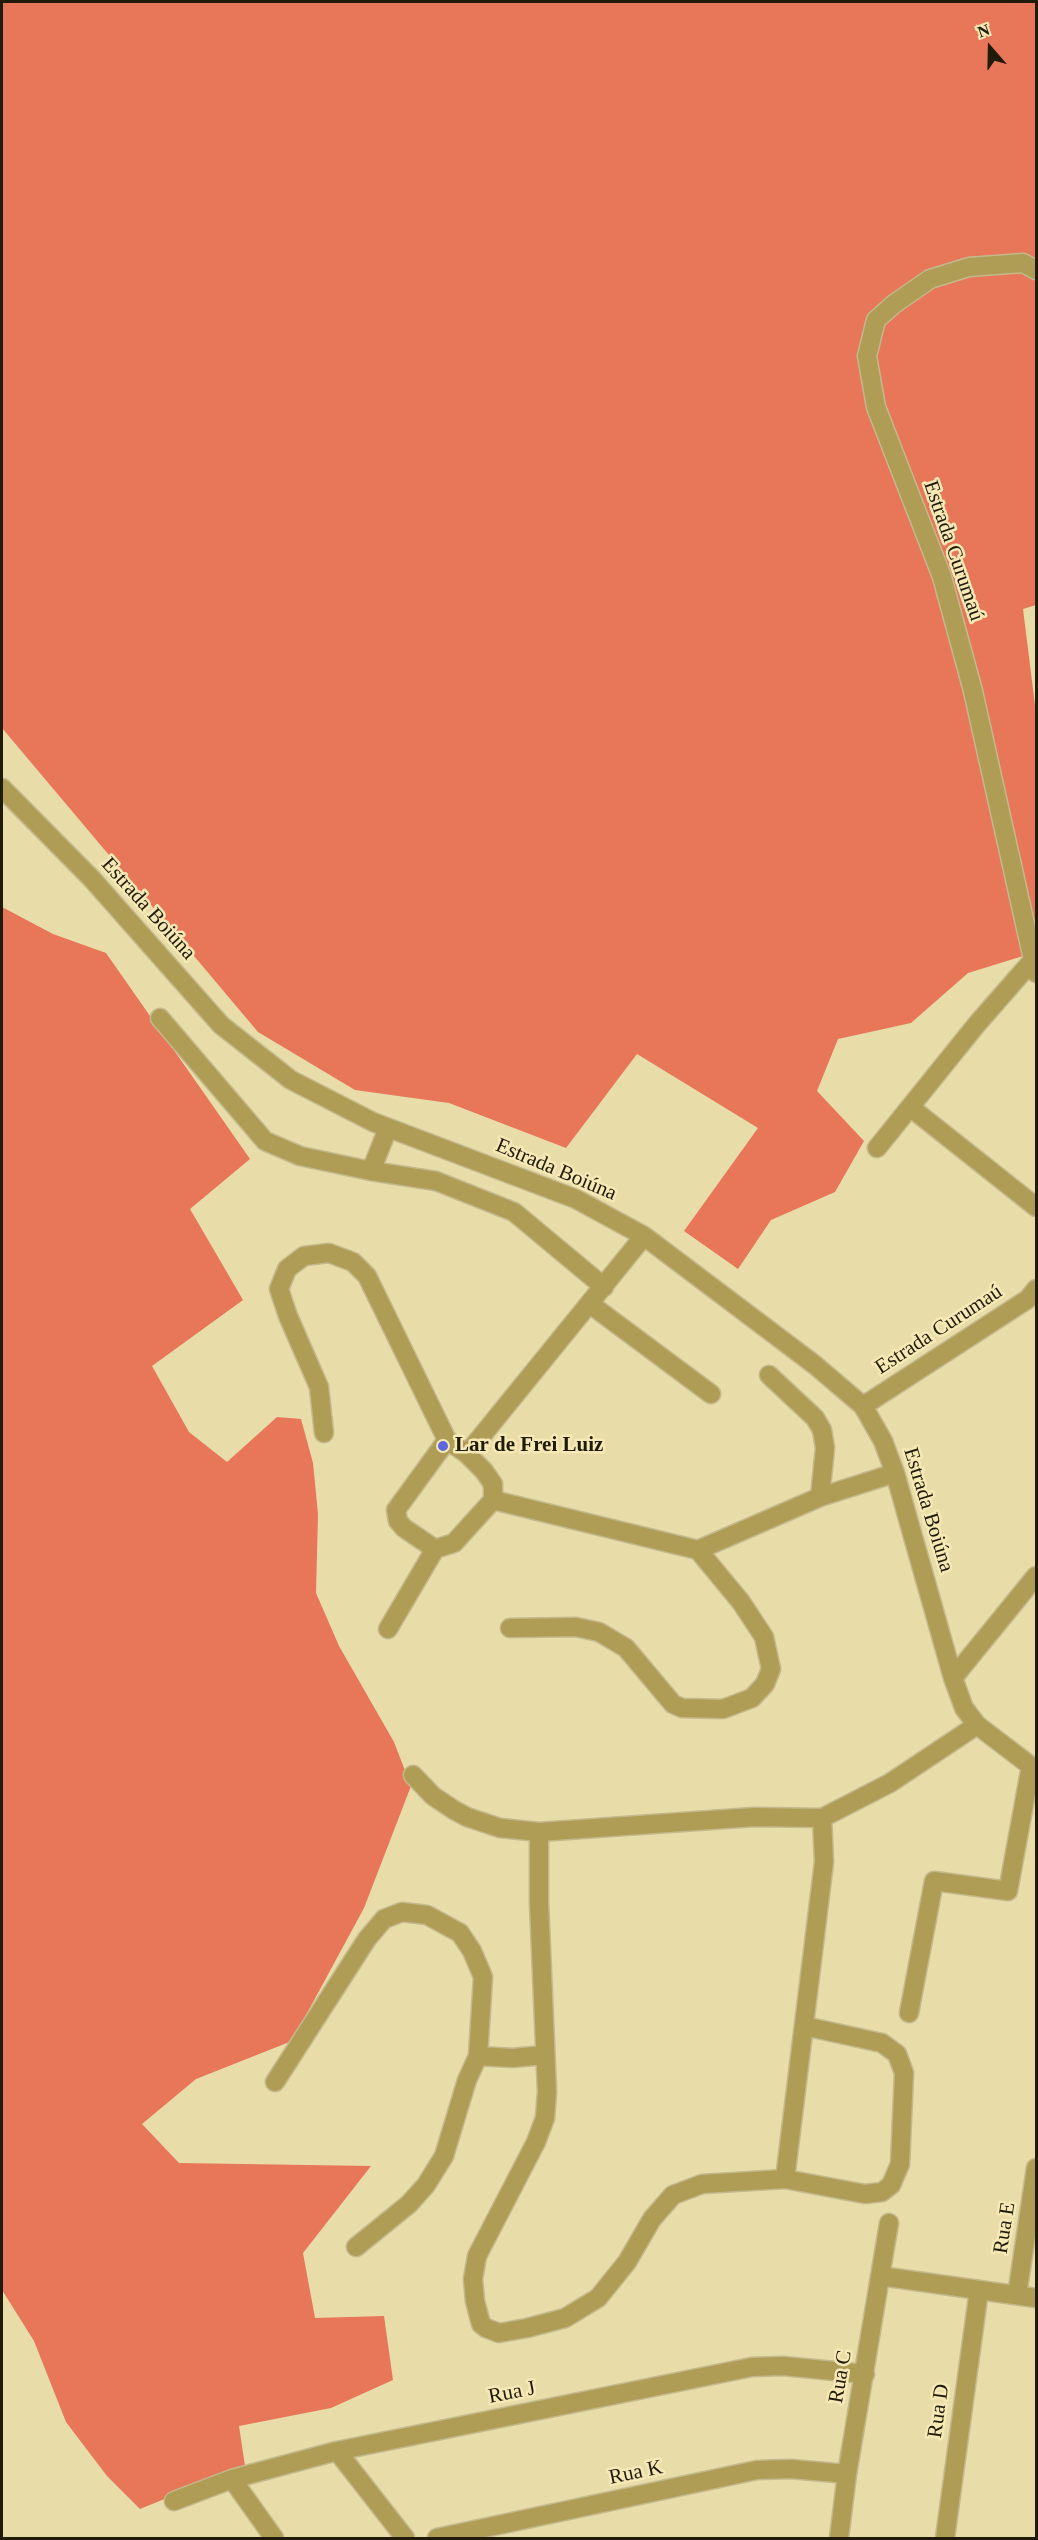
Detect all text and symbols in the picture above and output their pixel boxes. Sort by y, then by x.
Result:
north arrow [960,18,1020,78]
text: N [975,21,992,41]
street label: Estrada Curumaú [917,478,989,624]
street label: Estrada Boiúna [96,853,200,965]
street label: Estrada Boiúna [492,1133,620,1207]
street label: Estrada Curumaú [871,1280,1007,1380]
place label: Lar de Frei Luiz [455,1433,603,1459]
marker: Lar de Frei Luiz [436,1439,450,1453]
street label: Estrada Boiúna [897,1445,959,1575]
street label: Rua E [988,2200,1022,2256]
street label: Rua C [824,2349,858,2405]
street label: Rua J [486,2376,538,2410]
street label: Rua D [923,2382,955,2440]
street label: Rua K [607,2455,665,2491]

